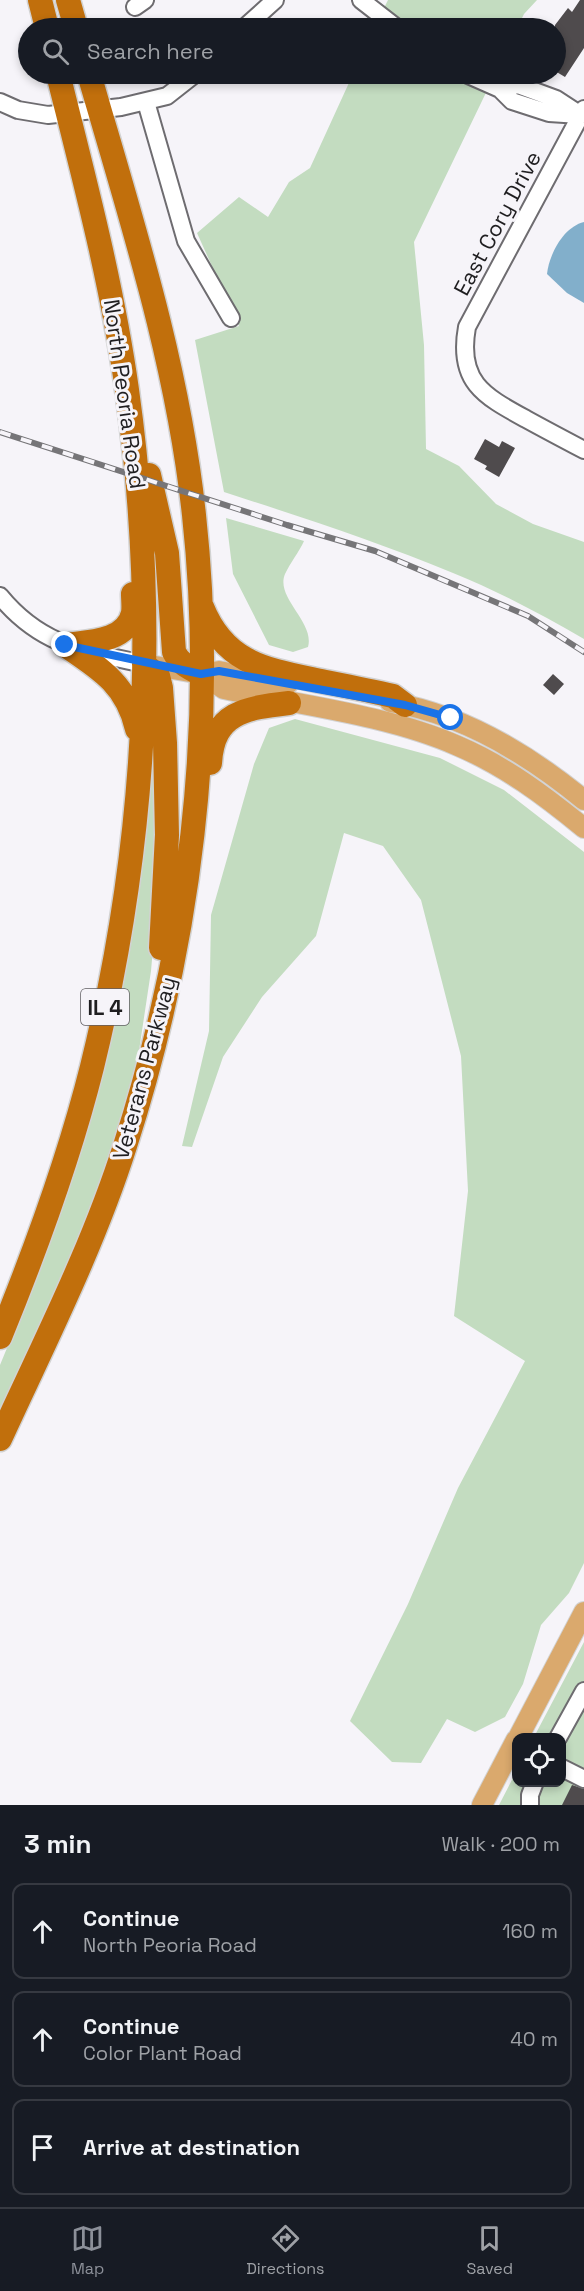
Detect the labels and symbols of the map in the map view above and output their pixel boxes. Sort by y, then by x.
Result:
street label: East Cory Drive [447,146,547,300]
street label: North Peoria Road [98,297,152,491]
route end [51,631,77,657]
route start [437,704,463,730]
street label: Veterans Parkway [106,973,182,1163]
road number: IL 4 [81,989,129,1025]

